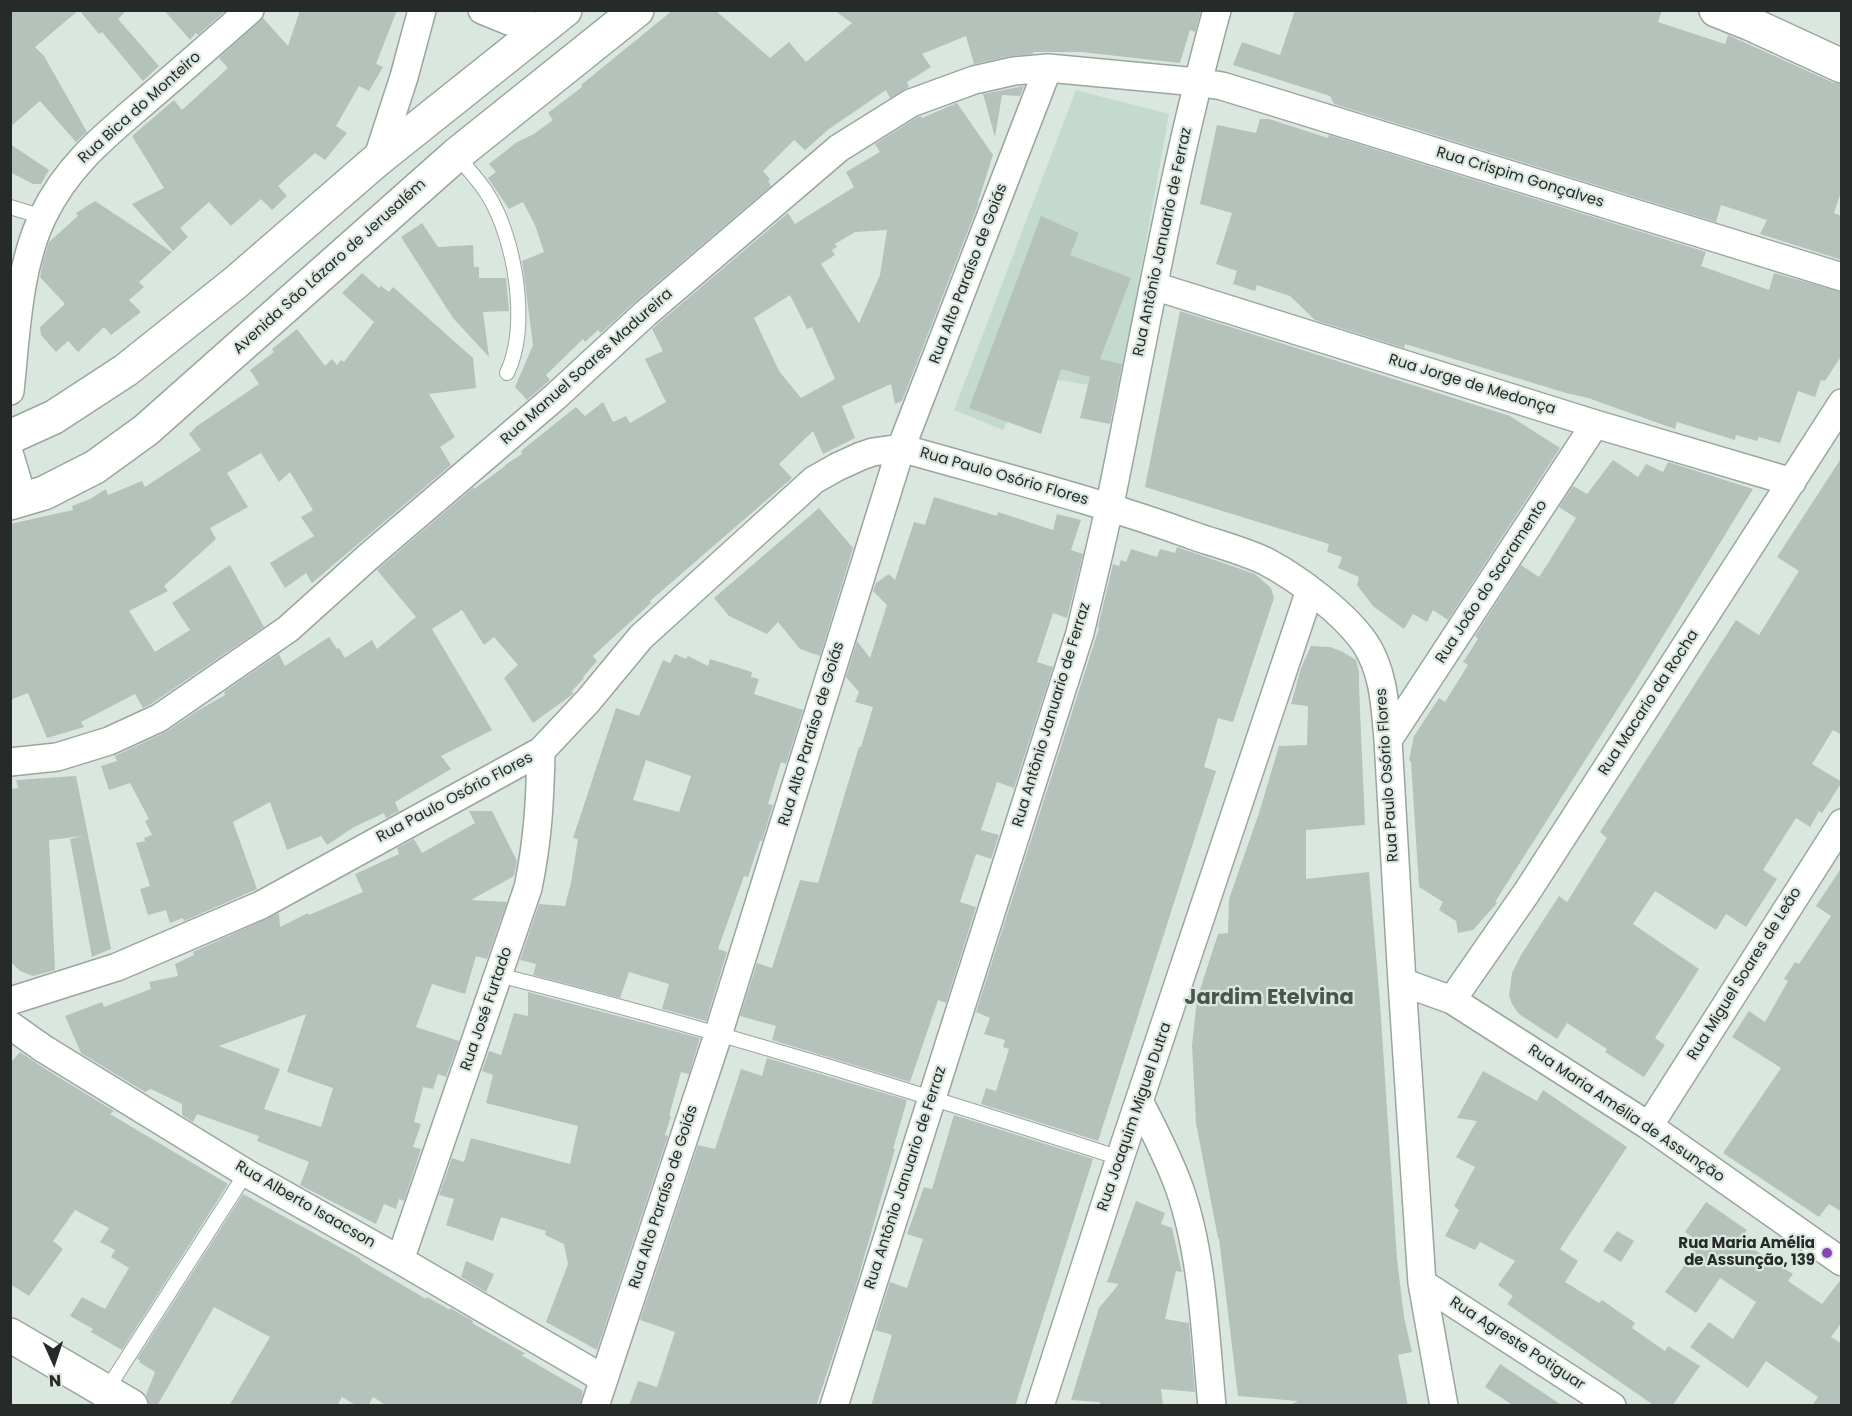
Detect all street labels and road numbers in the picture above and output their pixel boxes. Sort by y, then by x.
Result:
street label: Rua Bica do Monteiro [75,48,205,168]
street label: Rua Antônio Januario de Ferraz [1130,126,1196,358]
street label: Rua Crispim Gonçalves [1434,144,1606,212]
street label: Avenida São Lázaro de Jerusalém [230,176,430,358]
street label: Rua Alto Paraíso de Goiás [926,181,1012,367]
street label: Rua Manuel Soares Madureira [498,285,676,449]
street label: Rua Jorge de Medonça [1386,351,1558,419]
street label: Rua Paulo Osório Flores [918,444,1090,510]
street label: Rua João do Sacramento [1432,497,1552,667]
street label: Rua Antônio Januario de Ferraz [1009,601,1095,829]
street label: Rua Macario da Rocha [1595,627,1703,779]
street label: Rua Alto Paraíso de Goiás [775,640,849,828]
street label: Rua Paulo Osório Flores [1373,687,1403,863]
street label: Rua Paulo Osório Flores [374,749,536,847]
street label: Rua Miguel Soares de Leão [1684,884,1806,1064]
street label: Rua José Furtado [457,945,517,1073]
street label: Rua Joaquim Miguel Dutra [1094,1020,1176,1214]
street label: Rua Maria Amélia de Assunção [1524,1041,1728,1187]
street label: Rua Antônio Januario de Ferraz [861,1064,951,1292]
street label: Rua Alto Paraíso de Goiás [626,1103,702,1291]
street label: Rua Alberto Isaacson [232,1158,378,1252]
street label: Rua Agreste Potiguar [1446,1294,1588,1394]

